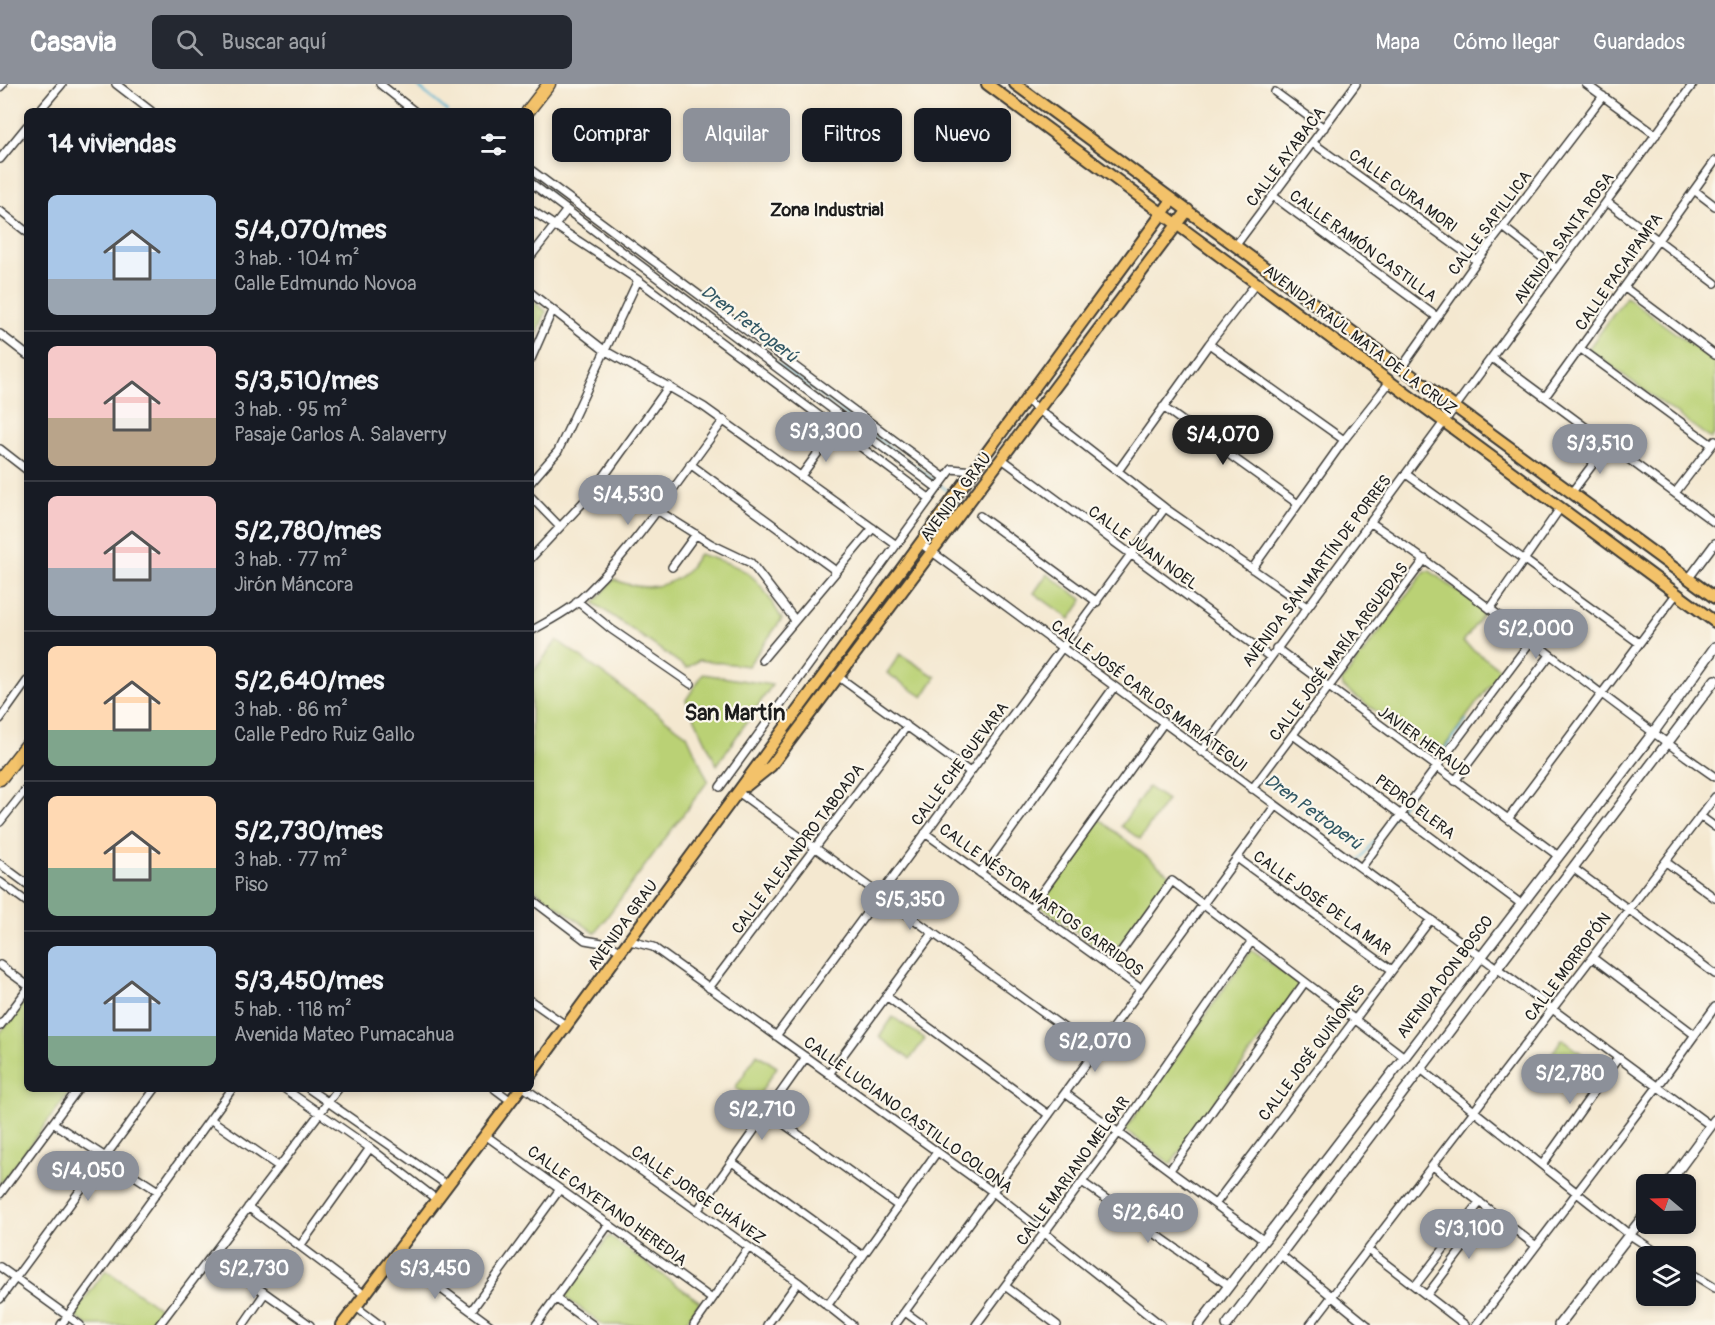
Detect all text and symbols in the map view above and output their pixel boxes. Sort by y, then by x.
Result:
search box [152,15,572,69]
text: Casavia [30,25,116,60]
icon: search [173,26,206,59]
text: Buscar aquí [221,28,327,56]
text: Mapa [1375,29,1420,56]
text: Cómo llegar [1453,29,1560,56]
text: Guardados [1593,29,1685,56]
street label: CALLE AYABACA [1242,103,1330,211]
chip: Comprar [552,108,671,162]
chip: Alquilar [683,108,790,162]
chip: Filtros [802,108,902,162]
chip: Nuevo [914,108,1011,162]
text: 14 viviendas [48,128,176,160]
icon: filters [477,128,510,161]
street label: CALLE CURA MORI [1345,145,1461,237]
street label: CALLE SAPILLICA [1444,167,1536,279]
street label: AVENIDA SANTA ROSA [1510,168,1618,308]
street label: CALLE RAMÓN CASTILLA [1285,185,1441,306]
district label: Zona Industrial [770,199,884,222]
street label: CALLE PACAIPAMPA [1571,209,1667,335]
text: S/4,070/mes [234,214,386,246]
icon: home [96,219,168,291]
text: 3 hab. · 104 m² [234,246,360,271]
street label: AVENIDA RAÚL MATA DE LA CRUZ [1259,261,1461,419]
text: Calle Edmundo Novoa [234,271,416,296]
water label: Dren Petroperú [696,280,802,368]
text: S/3,510/mes [234,365,378,397]
icon: home [96,370,168,442]
text: 3 hab. · 95 m² [234,397,348,422]
pin: S/3,300 [771,412,881,463]
pin: S/4,070 [1168,415,1278,466]
text: S/3,300 [789,419,863,444]
text: Pasaje Carlos A. Salaverry [234,422,447,447]
text: S/4,070 [1186,422,1260,447]
pin: S/3,510 [1545,424,1655,475]
text: S/3,510 [1566,431,1634,456]
street label: AVENIDA GRAU [916,448,996,546]
street label: AVENIDA SAN MARTÍN DE PORRES [1238,471,1396,671]
pin: S/4,530 [573,475,683,526]
text: S/4,530 [592,482,664,507]
street label: CALLE JUAN NOEL [1084,501,1202,595]
text: S/2,780/mes [234,515,381,547]
icon: home [96,520,168,592]
text: 3 hab. · 77 m² [234,547,348,572]
street label: CALLE JOSÉ MARÍA ARGUEDAS [1265,559,1413,745]
text: Jirón Máncora [234,572,353,597]
pin: S/2,000 [1481,609,1591,660]
street label: CALLE JOSÉ CARLOS MARIÁTEGUI [1047,616,1251,776]
text: S/2,000 [1498,616,1574,641]
text: S/2,640/mes [234,665,384,697]
icon: home [96,670,168,742]
text: 3 hab. · 86 m² [234,697,348,722]
street label: CALLE CHE GUEVARA [907,698,1013,830]
district label: San Martín [684,699,786,727]
street label: JAVIER HERAUD [1374,702,1474,782]
text: Calle Pedro Ruiz Gallo [234,722,415,747]
street label: CALLE ALEJANDRO TABOADA [727,760,869,938]
water label: Dren Petroperú [1260,769,1367,856]
street label: PEDRO ELERA [1371,770,1459,844]
text: S/2,730/mes [234,815,383,847]
street label: CALLE NÉSTOR MARTOS GARRIDOS [935,819,1147,981]
icon: home [96,820,168,892]
street label: CALLE JOSÉ DE LA MAR [1249,846,1395,960]
text: 3 hab. · 77 m² [234,847,348,872]
text: Piso [234,872,268,897]
street label: AVENIDA GRAU [584,876,662,974]
pin: S/5,350 [855,880,965,931]
text: S/5,350 [875,887,945,912]
street label: CALLE MORROPÓN [1520,908,1615,1025]
street label: AVENIDA DON BOSCO [1392,912,1498,1042]
text: S/3,450/mes [234,965,383,997]
icon: home [96,970,168,1042]
street label: CALLE JOSÉ QUIÑONES [1254,981,1370,1125]
text: 5 hab. · 118 m² [234,997,352,1022]
text: Avenida Mateo Pumacahua [234,1022,454,1047]
pin: S/2,070 [1040,1022,1150,1073]
text: S/2,070 [1059,1029,1132,1054]
street label: CALLE LUCIANO CASTILLO COLONA [800,1032,1016,1198]
pin: S/2,780 [1515,1054,1625,1105]
text: S/2,780 [1535,1061,1605,1086]
pin: S/2,710 [707,1090,817,1141]
street label: CALLE MARIANO MELGAR [1012,1092,1134,1250]
text: S/2,710 [728,1097,796,1122]
street label: CALLE CAYETANO HEREDIA [523,1141,691,1271]
street label: CALLE JORGE CHÁVEZ [627,1141,769,1249]
pin: S/4,050 [33,1151,143,1202]
text: S/4,050 [51,1158,125,1183]
north arrow [1636,1174,1696,1234]
map controls [1636,1174,1696,1306]
pin: S/2,640 [1093,1193,1203,1244]
text: S/2,640 [1112,1200,1184,1225]
pin: S/3,100 [1414,1209,1524,1260]
text: S/3,100 [1434,1216,1504,1241]
button: layers [1636,1246,1696,1306]
pin: S/2,730 [199,1249,309,1300]
pin: S/3,450 [380,1249,490,1300]
text: S/2,730 [219,1256,289,1281]
text: S/3,450 [399,1256,471,1281]

